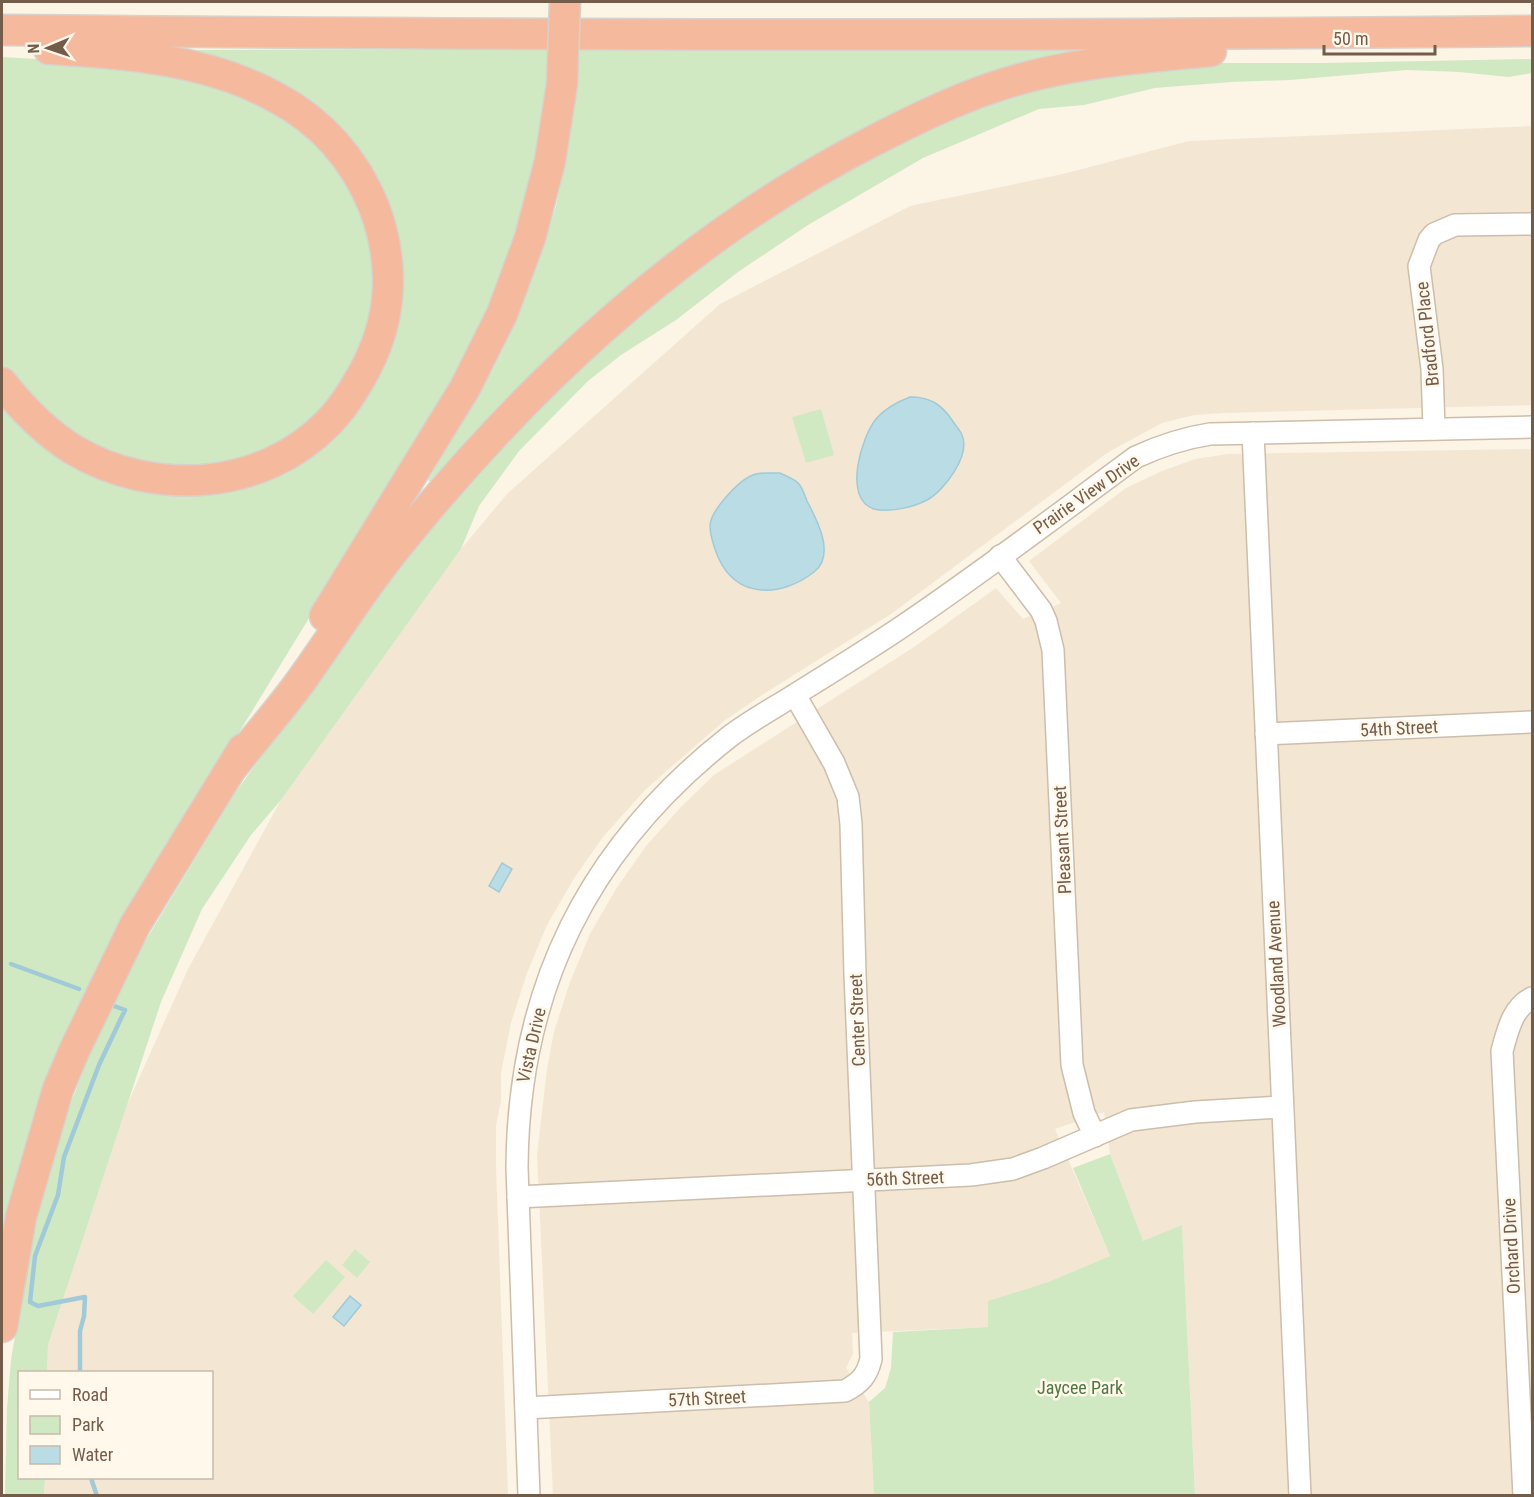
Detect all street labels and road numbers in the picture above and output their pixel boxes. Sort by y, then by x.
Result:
street label: Bradford Place [1411,281,1443,387]
street label: Prairie View Drive [1029,450,1143,538]
street label: 54th Street [1359,715,1439,741]
street label: Pleasant Street [1049,785,1075,895]
street label: Woodland Avenue [1262,900,1290,1028]
street label: Center Street [845,973,869,1067]
street label: Vista Drive [512,1005,550,1085]
street label: 56th Street [866,1166,944,1190]
street label: Orchard Drive [1498,1197,1524,1295]
street label: 57th Street [667,1385,747,1411]

